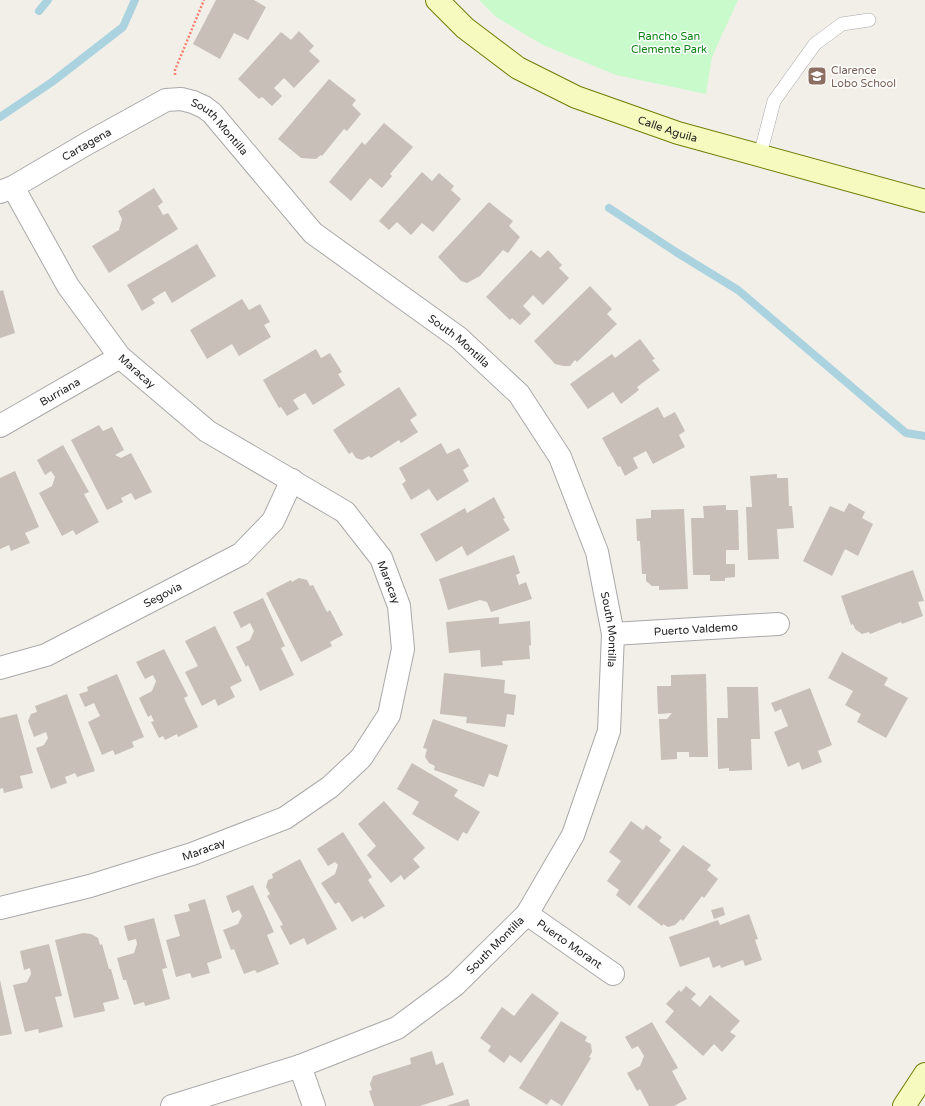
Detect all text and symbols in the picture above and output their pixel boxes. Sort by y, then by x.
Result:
park label: Rancho San Clemente Park [631,30,707,56]
place label: Clarence Lobo School [831,64,896,90]
school or university icon: Clarence Lobo School [806,65,828,87]
street label: South Montilla [189,96,251,158]
street label: Calle Aguila [636,113,699,145]
street label: Cartagena [60,125,114,164]
street label: South Montilla [425,312,492,370]
street label: Maracay [116,351,158,391]
street label: Burriana [38,375,83,409]
street label: Maracay [374,559,403,606]
street label: Segovia [141,580,184,610]
street label: South Montilla [598,591,619,668]
street label: Puerto Valdemo [653,620,739,639]
street label: Maracay [181,836,227,864]
street label: South Montilla [464,914,527,977]
street label: Puerto Morant [534,917,604,971]

